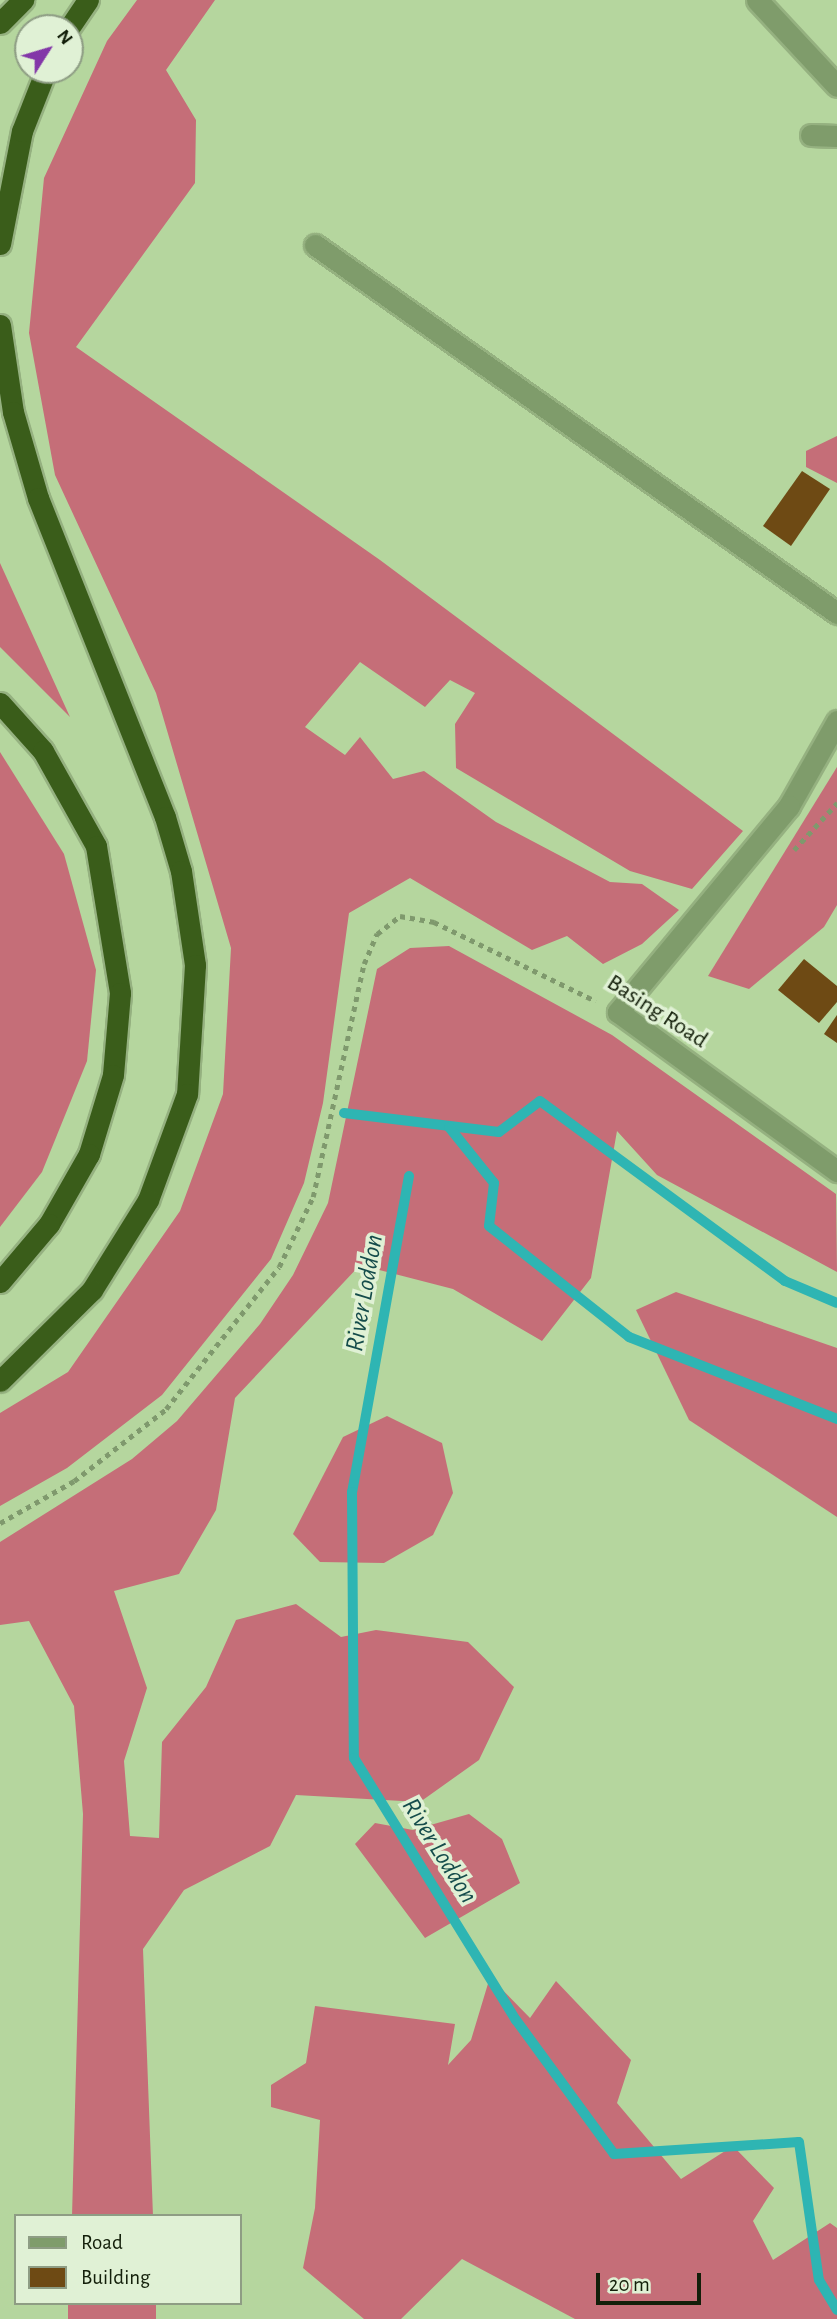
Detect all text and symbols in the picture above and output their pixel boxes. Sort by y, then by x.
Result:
north arrow [14,14,84,84]
text: N [53,26,76,48]
street label: Basing Road [601,969,713,1055]
water label: River Loddon [339,1232,391,1354]
water label: River Loddon [394,1793,484,1909]
legend [14,2214,242,2305]
text: Road [81,2232,123,2253]
scale bar [599,2260,704,2304]
text: Building [81,2267,150,2288]
text: 20 m [609,2274,650,2295]

